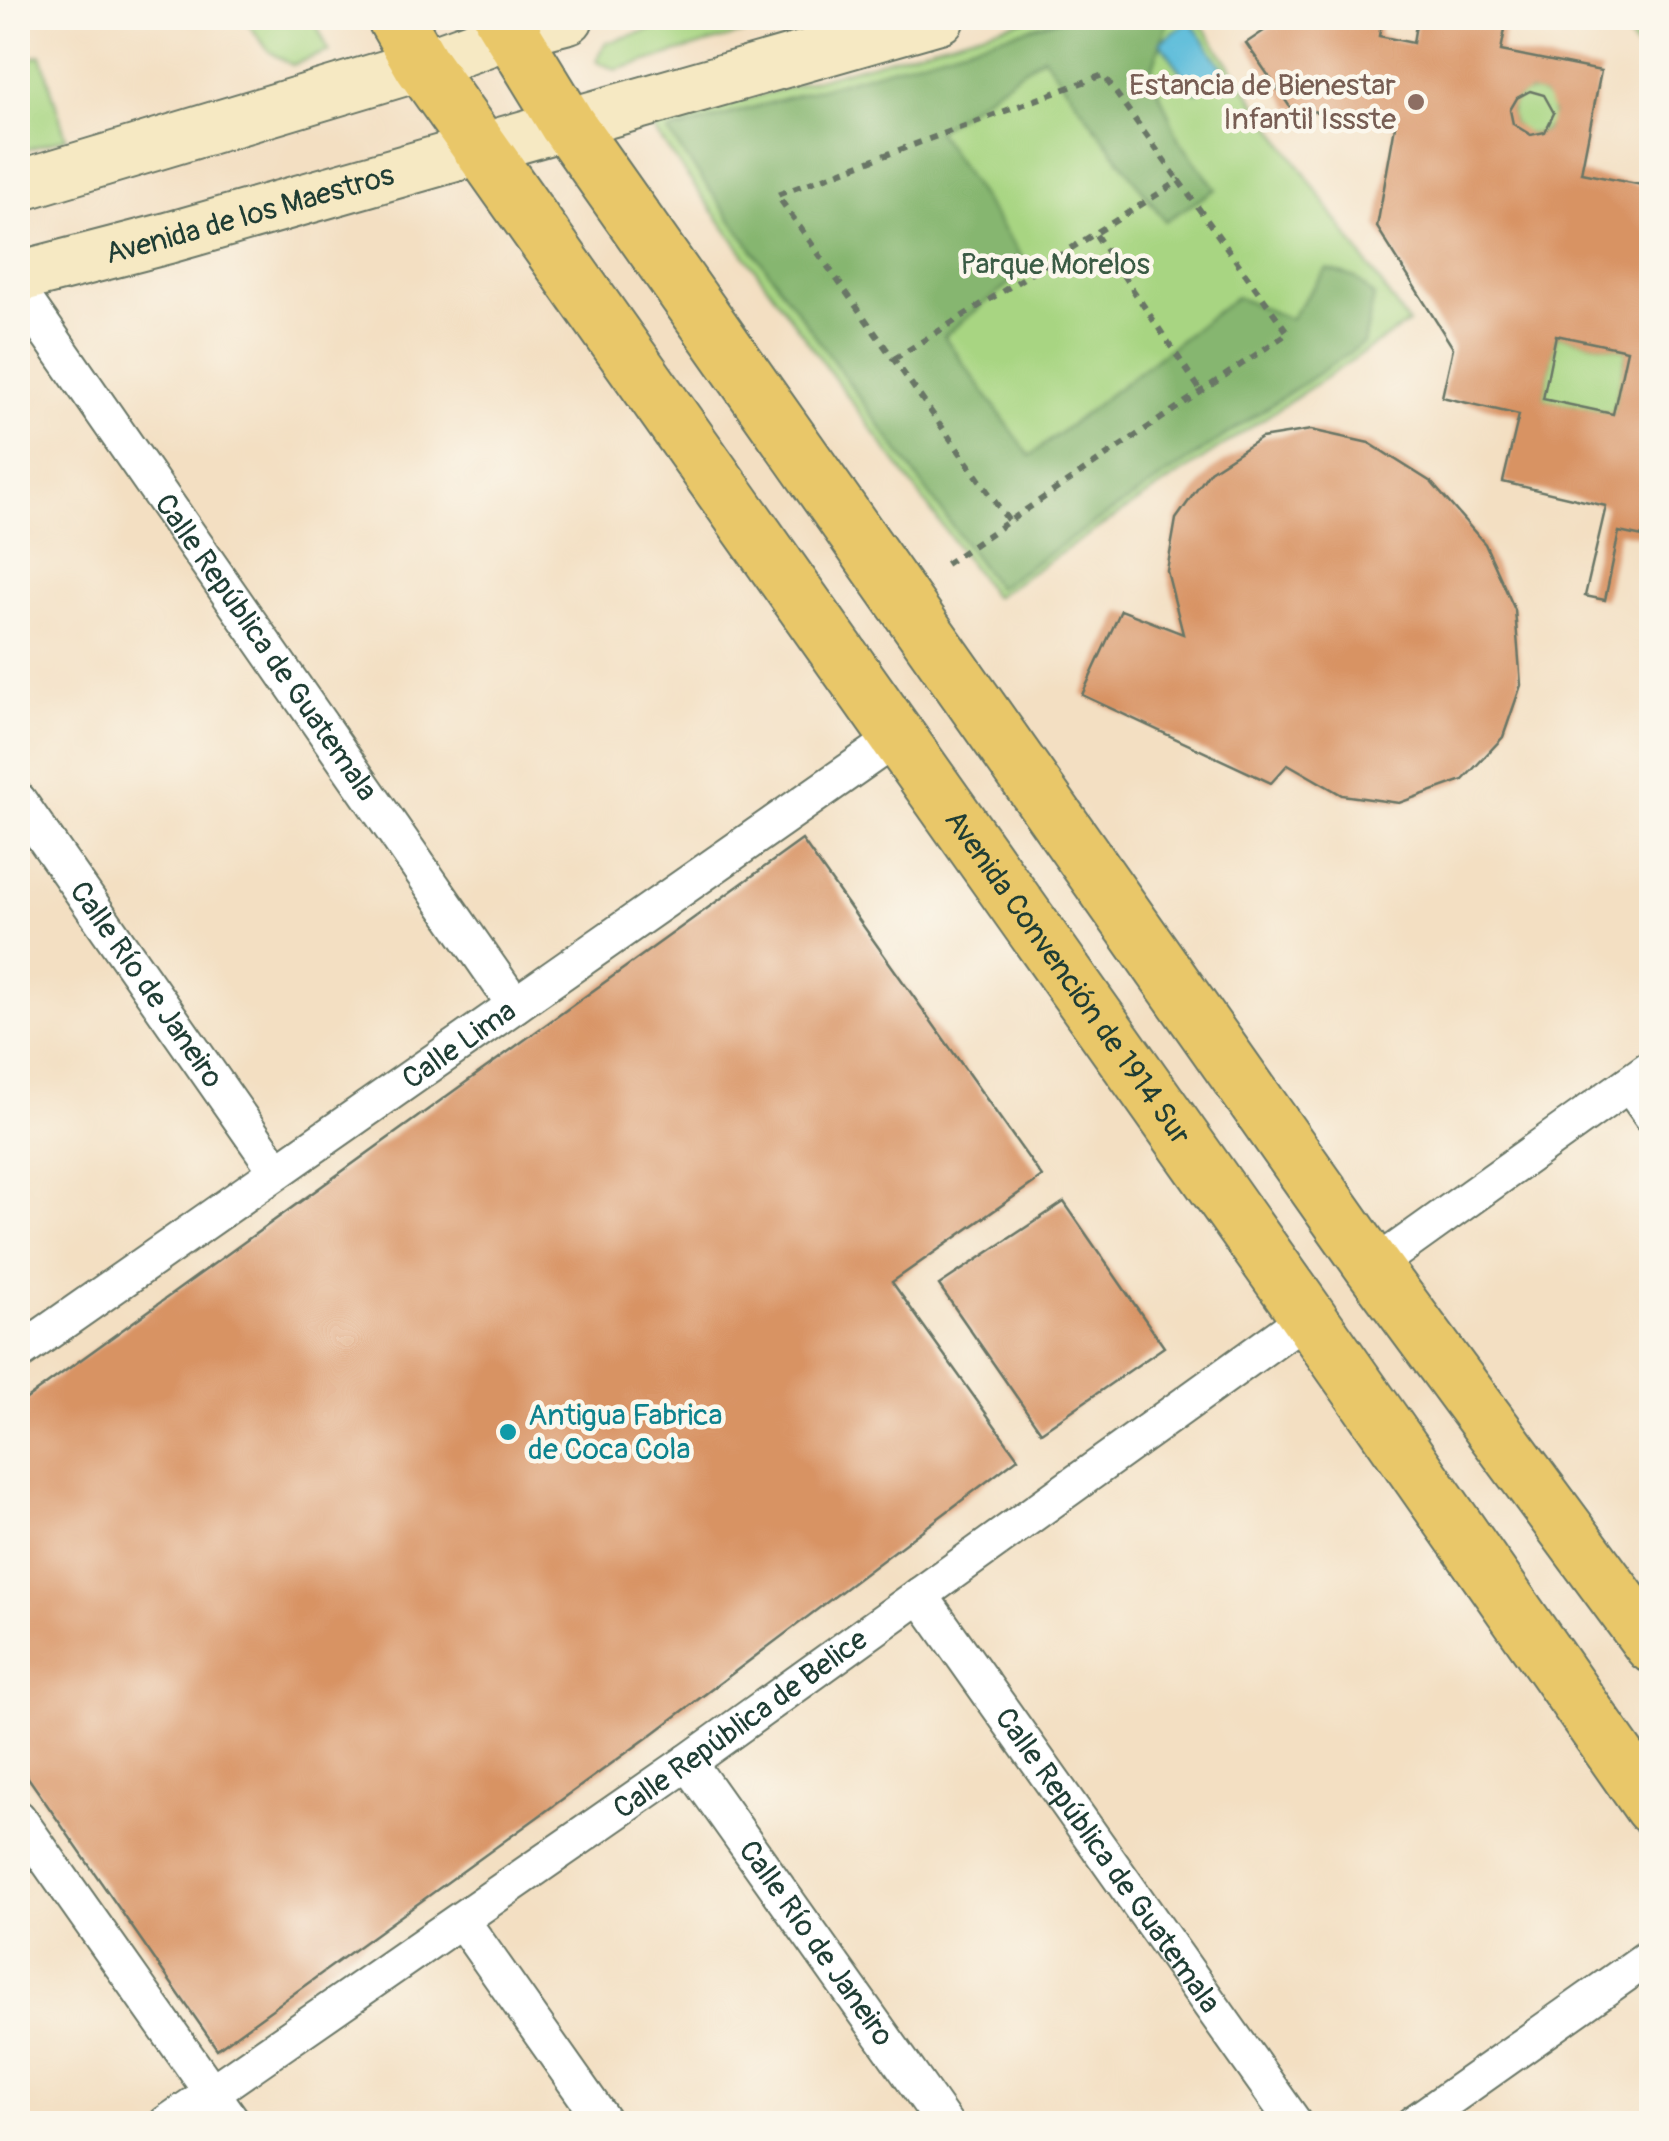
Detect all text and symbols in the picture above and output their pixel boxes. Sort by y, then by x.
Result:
place label: Estancia de Bienestar Infantil Issste [1129,67,1396,138]
marker: Estancia de Bienestar Infantil Issste [1405,91,1427,113]
street label: Avenida de los Maestros [101,156,398,272]
park label: Parque Morelos [960,246,1150,283]
street label: Calle República de Guatemala [147,487,386,808]
street label: Avenida Convención de 1914 Sur [937,803,1199,1152]
street label: Calle Río de Janeiro [62,874,232,1095]
street label: Calle Lima [395,992,523,1097]
place label: Antigua Fabrica de Coca Cola [528,1397,722,1468]
marker: Antigua Fabrica de Coca Cola [497,1421,519,1443]
street label: Calle República de Belice [606,1620,875,1827]
street label: Calle República de Guatemala [987,1700,1229,2020]
street label: Calle Río de Janeiro [731,1833,902,2053]

